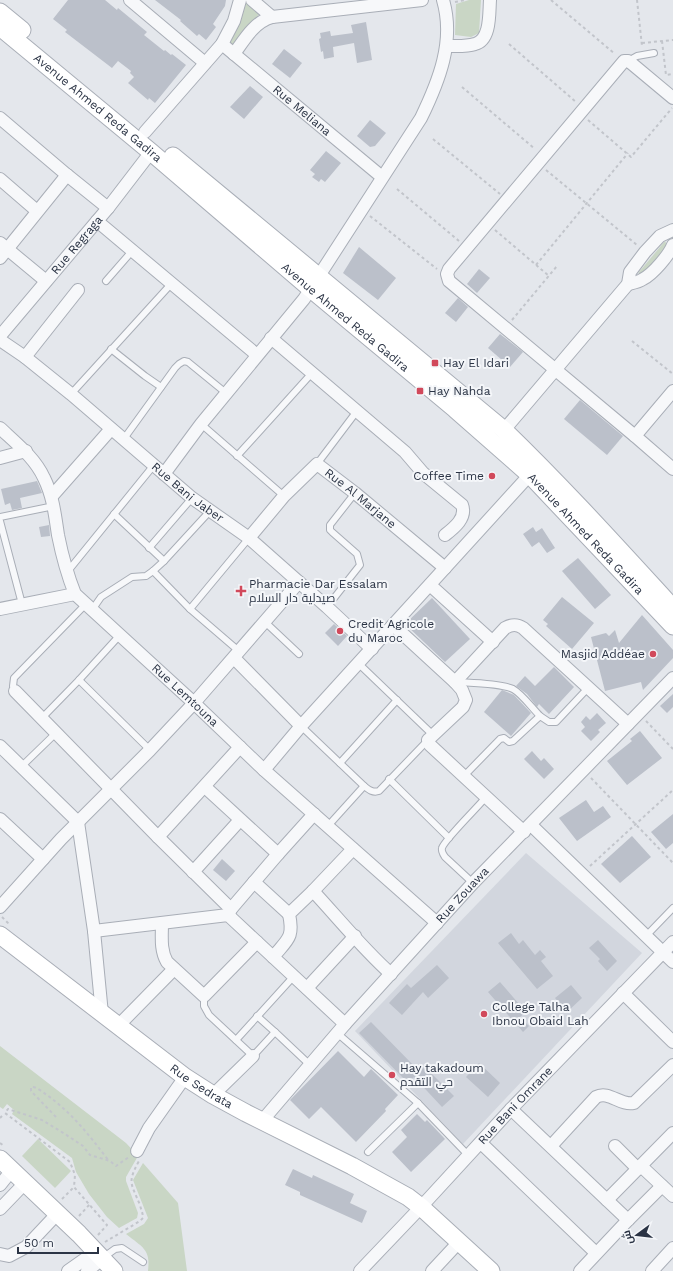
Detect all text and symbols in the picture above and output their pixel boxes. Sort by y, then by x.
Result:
street label: Avenue Ahmed Reda Gadira [31,51,165,165]
street label: Rue Meliana [270,82,334,139]
street label: Rue Regraga [48,213,105,277]
street label: Avenue Ahmed Reda Gadira [279,260,412,375]
place label: Hay El Idari [443,356,509,370]
marker: Hay El Idari [430,358,440,368]
place label: Hay Nahda [428,384,491,398]
marker: Hay Nahda [415,386,425,396]
street label: Rue Bani Jaber [149,460,227,525]
street label: Rue Al Marjane [322,466,399,531]
place label: Coffee Time [413,469,484,483]
street label: Avenue Ahmed Reda Gadira [525,470,647,598]
marker: Coffee Time [487,471,497,481]
place label: Pharmacie Dar Essalam صيدلية دار السلام [249,577,388,606]
marker: Pharmacie Dar Essalam صيدلية دار السلام [236,586,246,596]
place label: Credit Agricole du Maroc [348,617,434,645]
marker: Credit Agricole du Maroc [335,626,345,636]
place label: Masjid Addéae [561,647,645,661]
marker: Masjid Addéae [648,649,658,659]
street label: Rue Lemtouna [149,661,221,730]
street label: Rue Zouawa [433,864,492,926]
place label: College Talha Ibnou Obaid Lah [492,1000,589,1028]
marker: College Talha Ibnou Obaid Lah [479,1009,489,1019]
street label: Rue Sedrata [167,1061,235,1111]
place label: Hay takadoum حي التقدم [400,1061,484,1092]
street label: Rue Bani Omrane [475,1064,555,1147]
marker: Hay takadoum حي التقدم [387,1070,397,1080]
north arrow [617,1215,657,1255]
scale bar [18,1229,98,1255]
text: ش [620,1229,636,1246]
text: 50 m [24,1236,54,1250]

